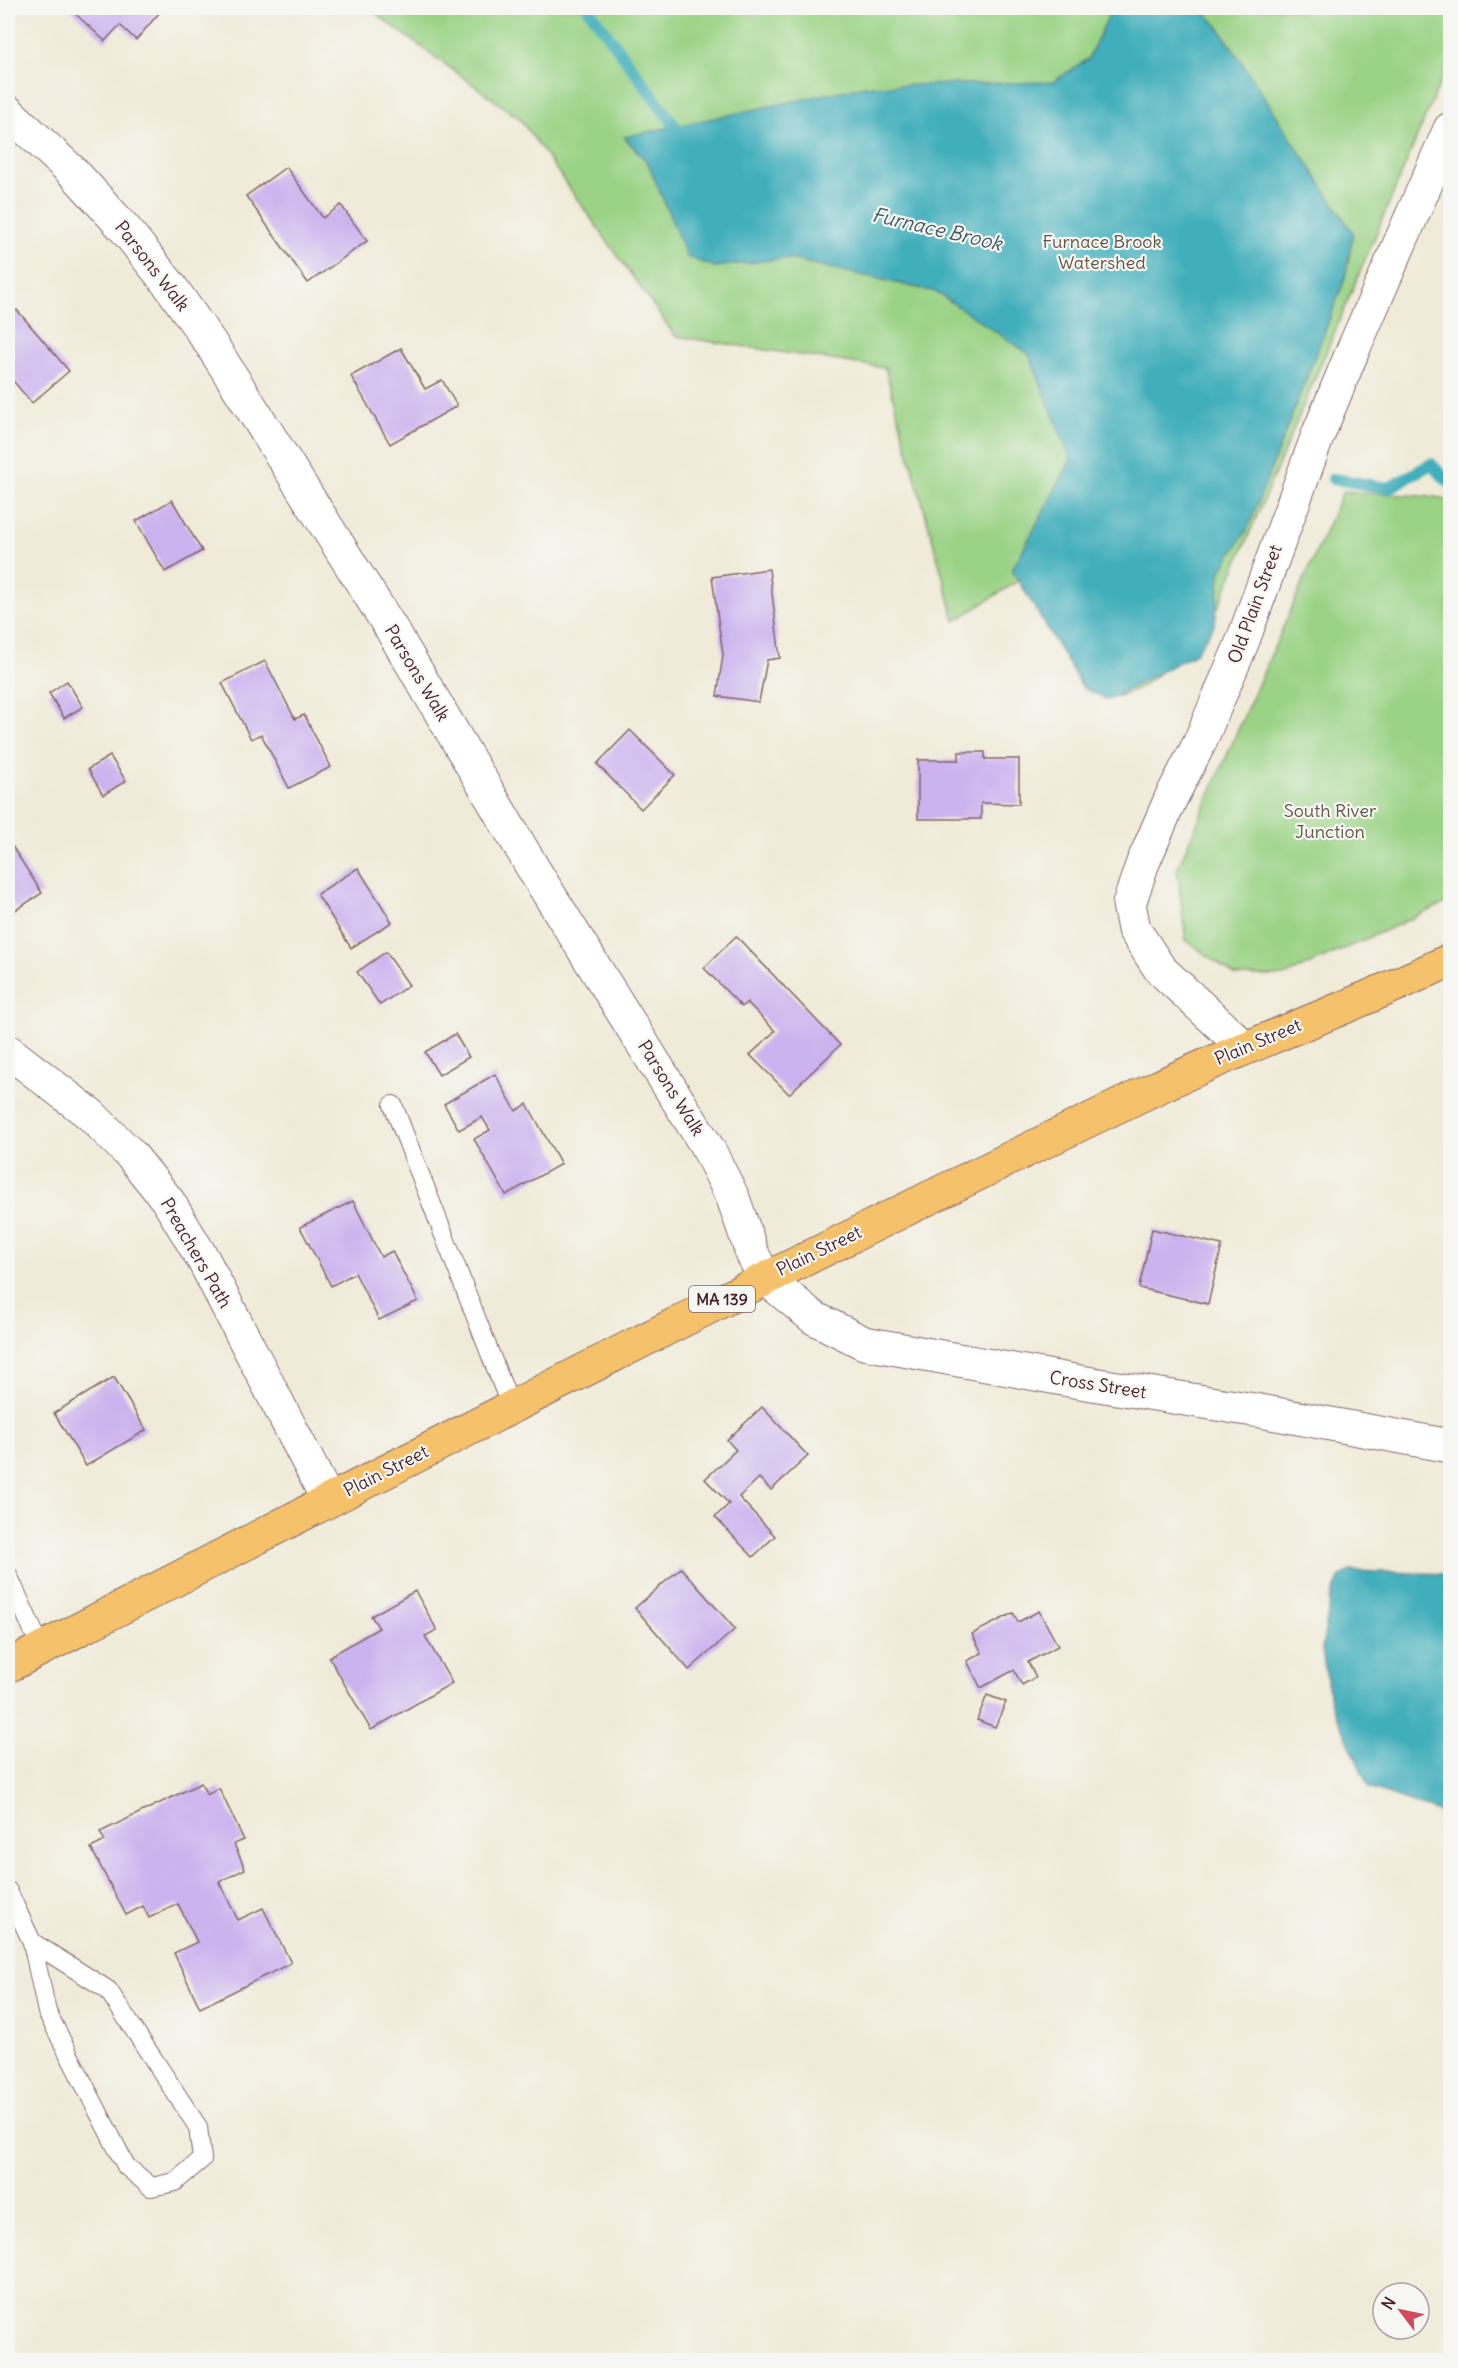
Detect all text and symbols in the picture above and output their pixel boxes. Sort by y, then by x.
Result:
water label: Furnace Brook [870,201,1006,256]
street label: Parsons Walk [110,216,195,316]
park label: Furnace Brook Watershed [1042,230,1162,274]
street label: Old Plain Street [1222,541,1287,666]
street label: Parsons Walk [380,620,455,725]
park label: South River Junction [1284,799,1377,843]
street label: Plain Street [1211,1013,1305,1070]
street label: Parsons Walk [633,1036,710,1140]
street label: Preachers Path [156,1193,237,1312]
street label: Plain Street [772,1220,865,1281]
road number: MA 139 [689,1286,755,1312]
street label: Cross Street [1048,1366,1148,1404]
street label: Plain Street [340,1439,432,1502]
north arrow [1371,2281,1431,2341]
text: N [1377,2293,1400,2313]

